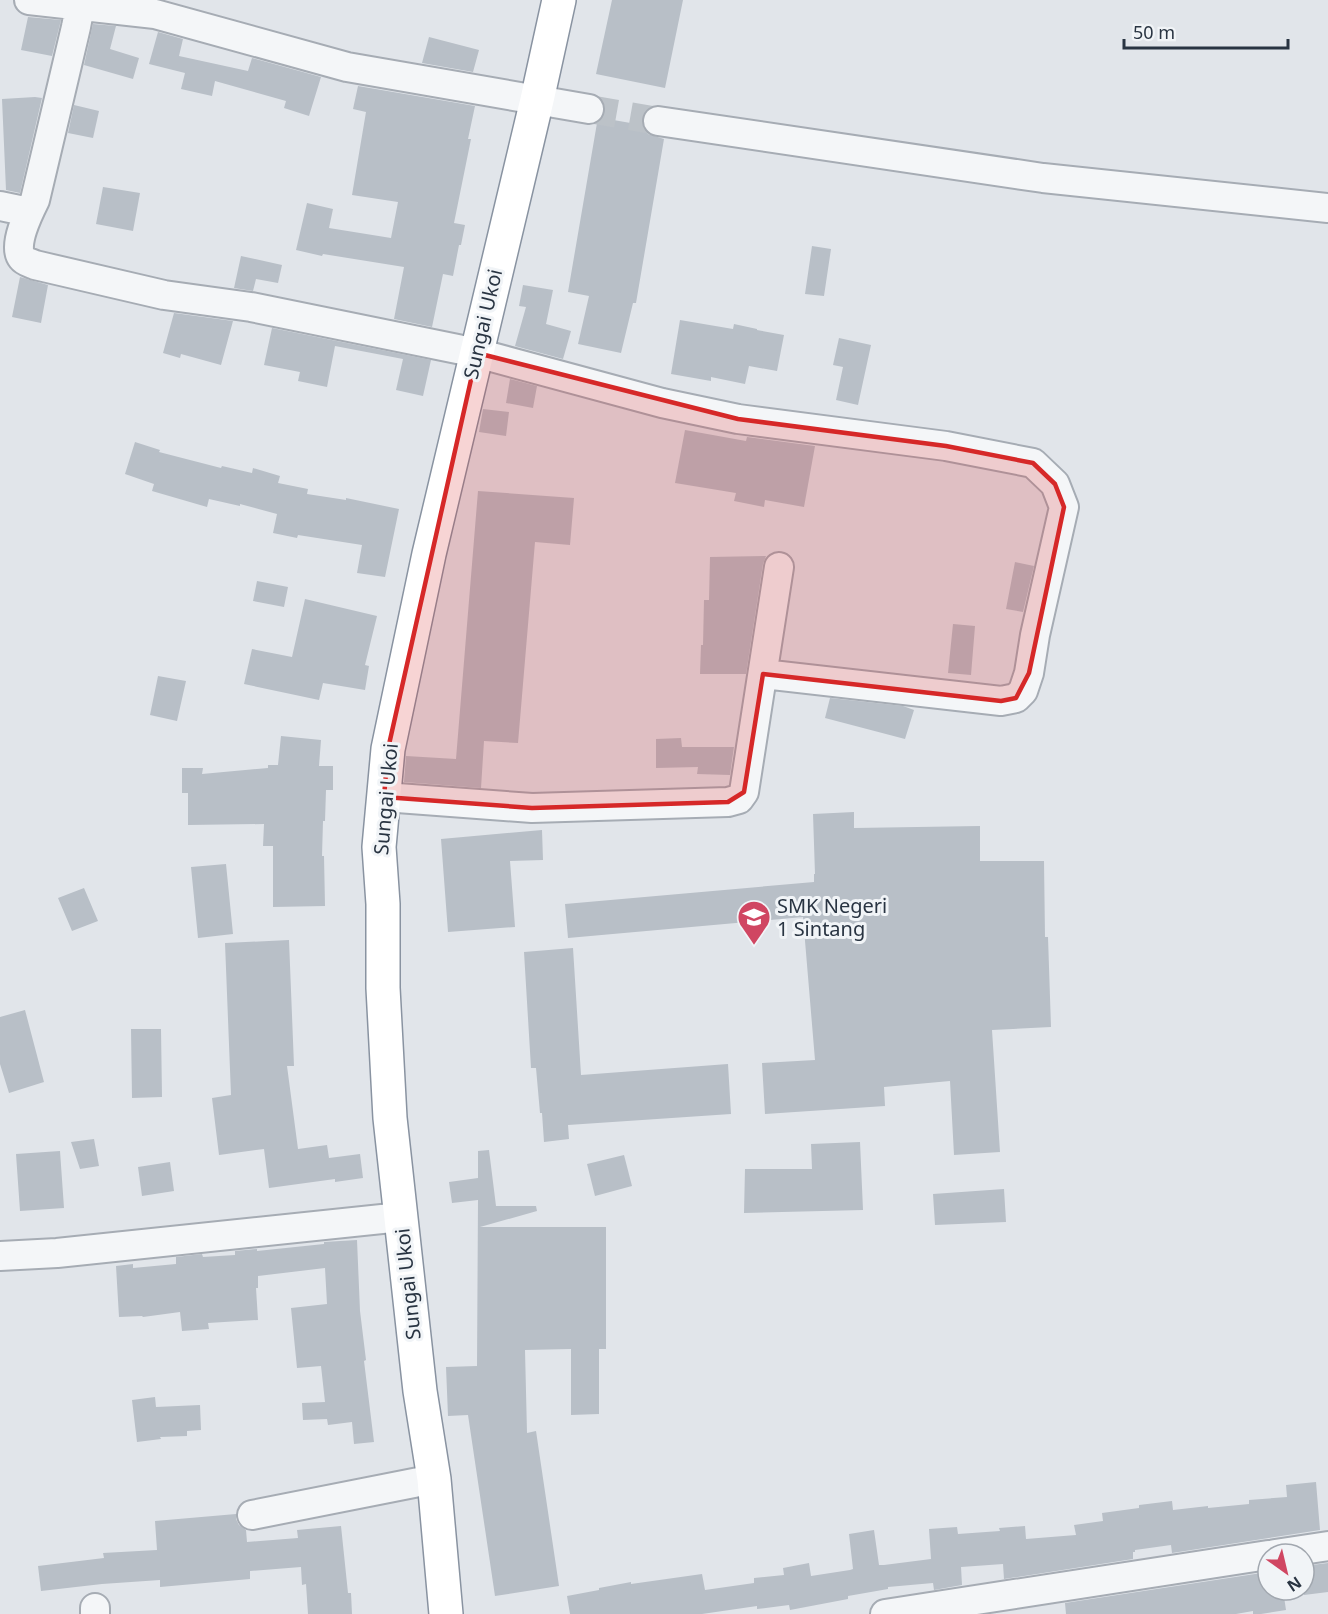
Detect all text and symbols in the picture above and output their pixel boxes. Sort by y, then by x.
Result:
scale bar [1124,12,1288,50]
text: 50 m [1133,20,1175,44]
street label: Sungai Ukoi [457,266,508,382]
street label: Sungai Ukoi [367,742,404,856]
place label: SMK Negeri 1 Sintang [777,892,887,942]
school or university icon: SMK Negeri 1 Sintang [736,899,772,946]
street label: Sungai Ukoi [388,1227,427,1341]
north arrow [1256,1542,1316,1602]
text: N [1283,1572,1306,1597]

